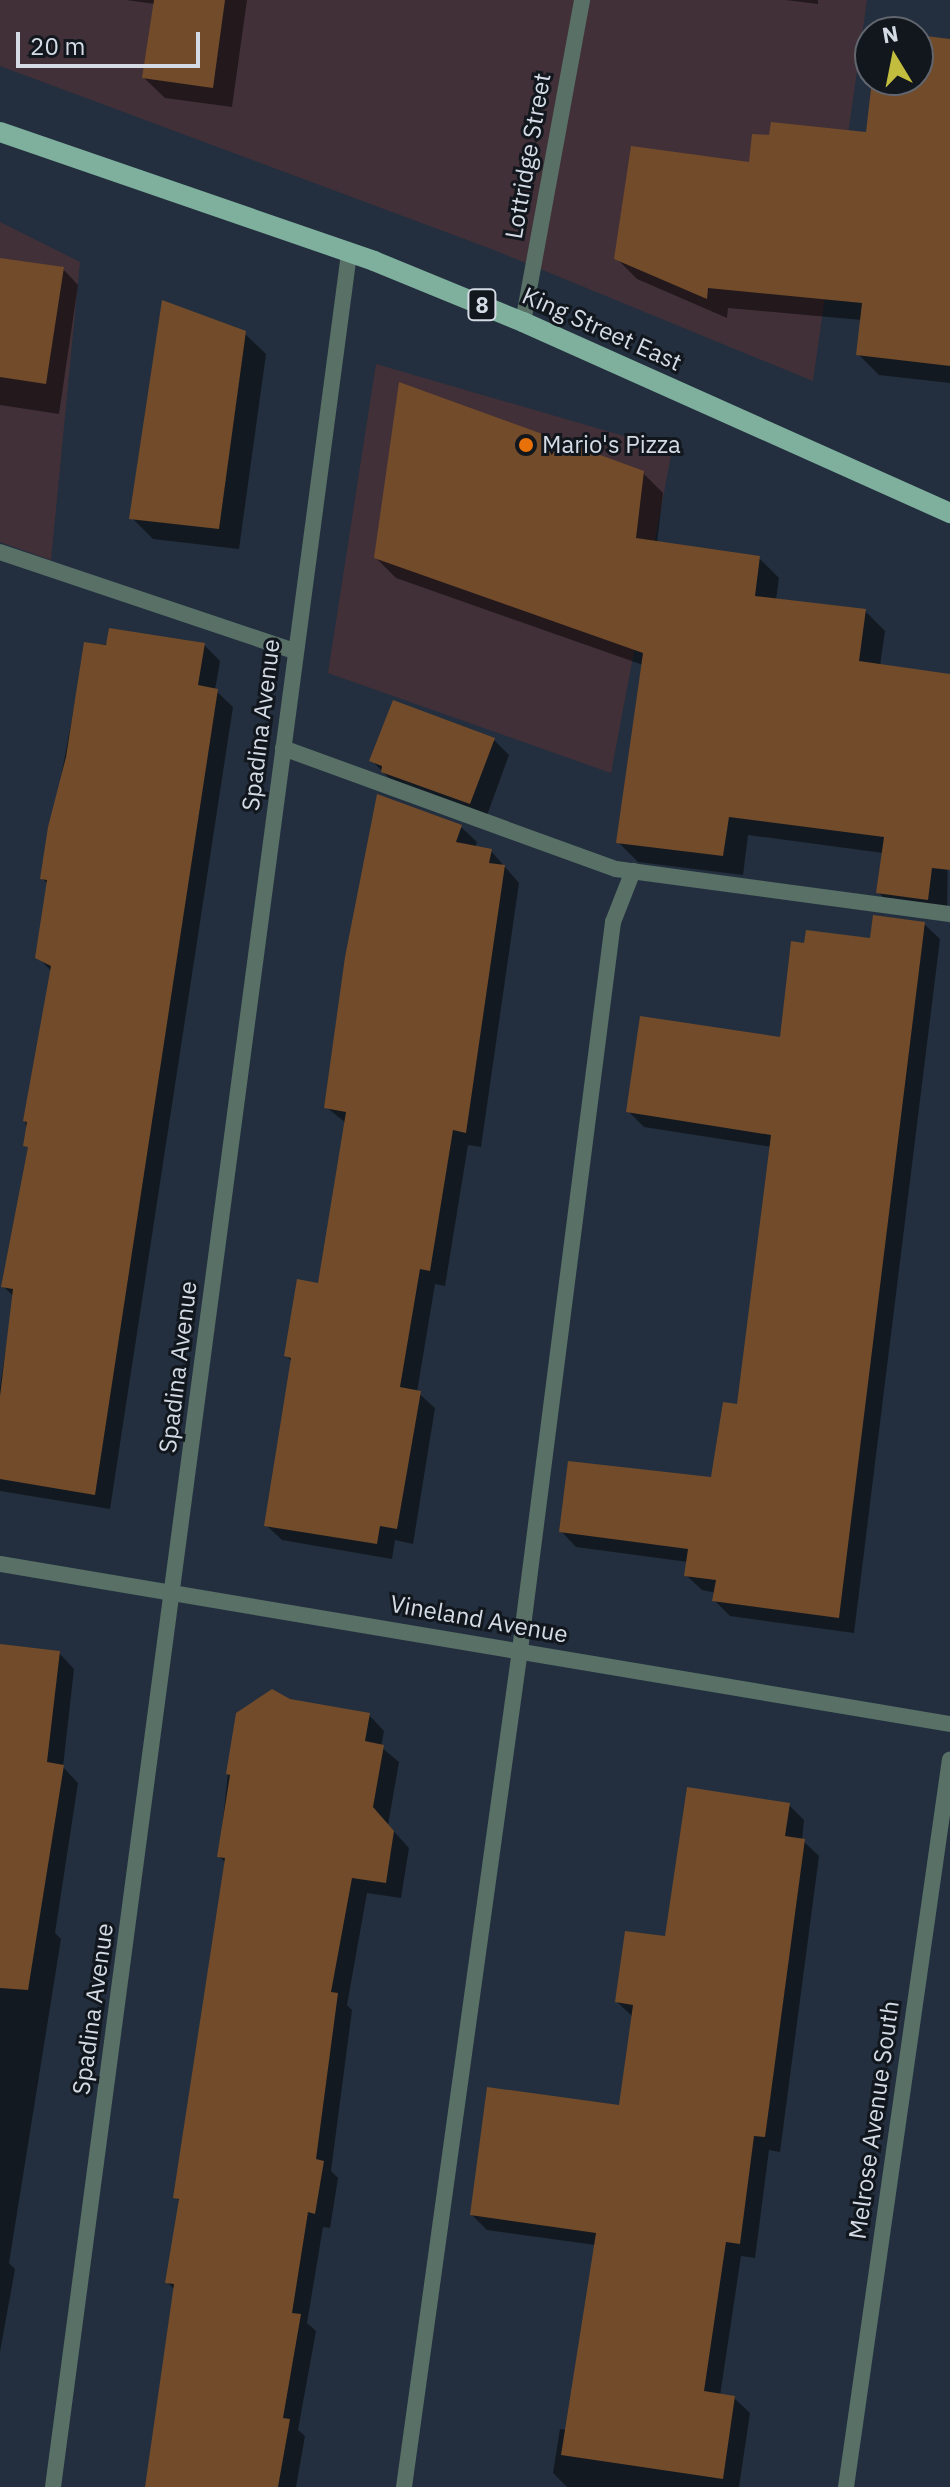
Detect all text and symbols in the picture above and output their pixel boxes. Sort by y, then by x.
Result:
scale bar [20,16,204,66]
north arrow [854,16,934,96]
text: N [880,18,900,50]
text: 20 m [30,30,85,62]
street label: Lottridge Street [499,71,557,241]
street label: King Street East [518,281,686,377]
road number: 8 [466,287,498,323]
place label: Mario's Pizza [542,431,681,459]
marker: Mario's Pizza [517,436,535,454]
street label: Spadina Avenue [236,637,286,813]
street label: Spadina Avenue [153,1279,203,1455]
street label: Vineland Avenue [388,1589,570,1649]
street label: Spadina Avenue [67,1921,119,2097]
street label: Melrose Avenue South [843,1999,905,2241]

